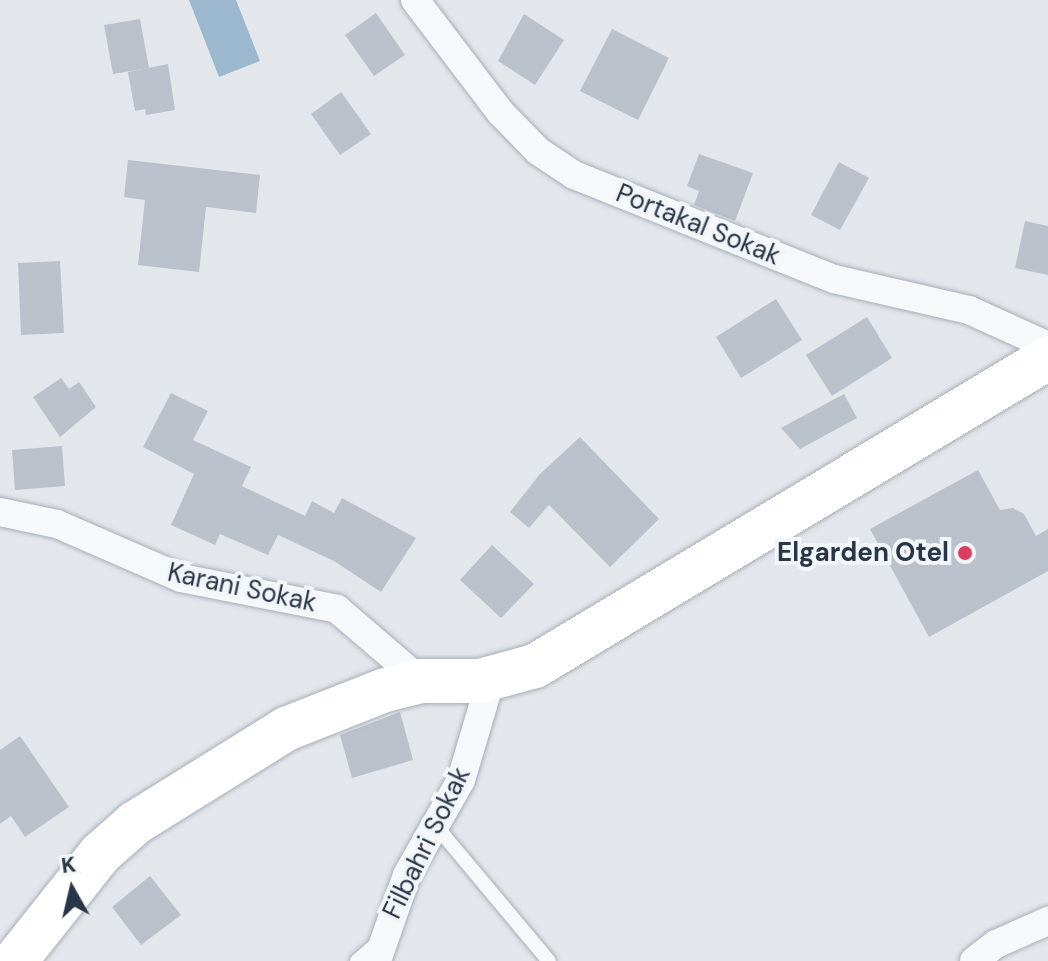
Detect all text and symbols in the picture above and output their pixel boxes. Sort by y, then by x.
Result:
street label: Portakal Sokak [611,178,785,272]
place label: Elgarden Otel [777,537,949,569]
marker: Elgarden Otel [956,544,974,562]
street label: Karani Sokak [165,557,319,619]
street label: Filbahri Sokak [377,762,477,924]
north arrow [32,849,112,929]
text: K [59,849,78,880]

